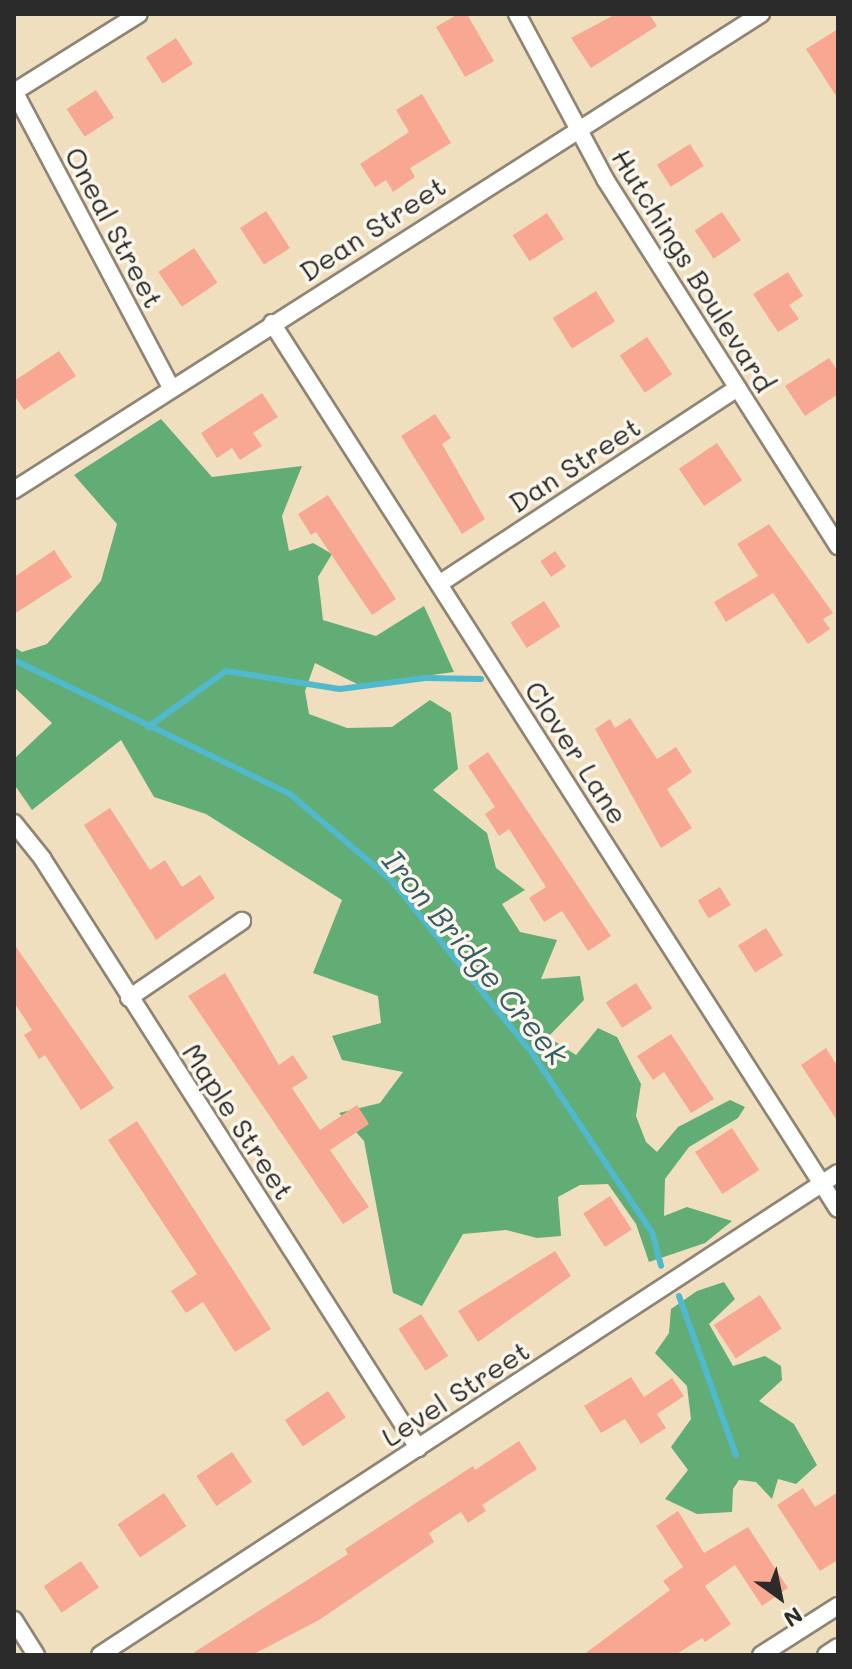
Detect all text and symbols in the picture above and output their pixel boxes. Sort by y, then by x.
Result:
street label: Oneal Street [58,141,172,313]
street label: Hutchings Boulevard [605,142,783,398]
street label: Dean Street [293,168,451,288]
street label: Dan Street [502,409,646,519]
street label: Clover Lane [518,674,636,830]
water label: Iron Bridge Creek [376,842,576,1072]
street label: Maple Street [176,1037,302,1205]
street label: Level Street [375,1333,535,1453]
north arrow [740,1557,820,1637]
text: N [778,1601,808,1634]

